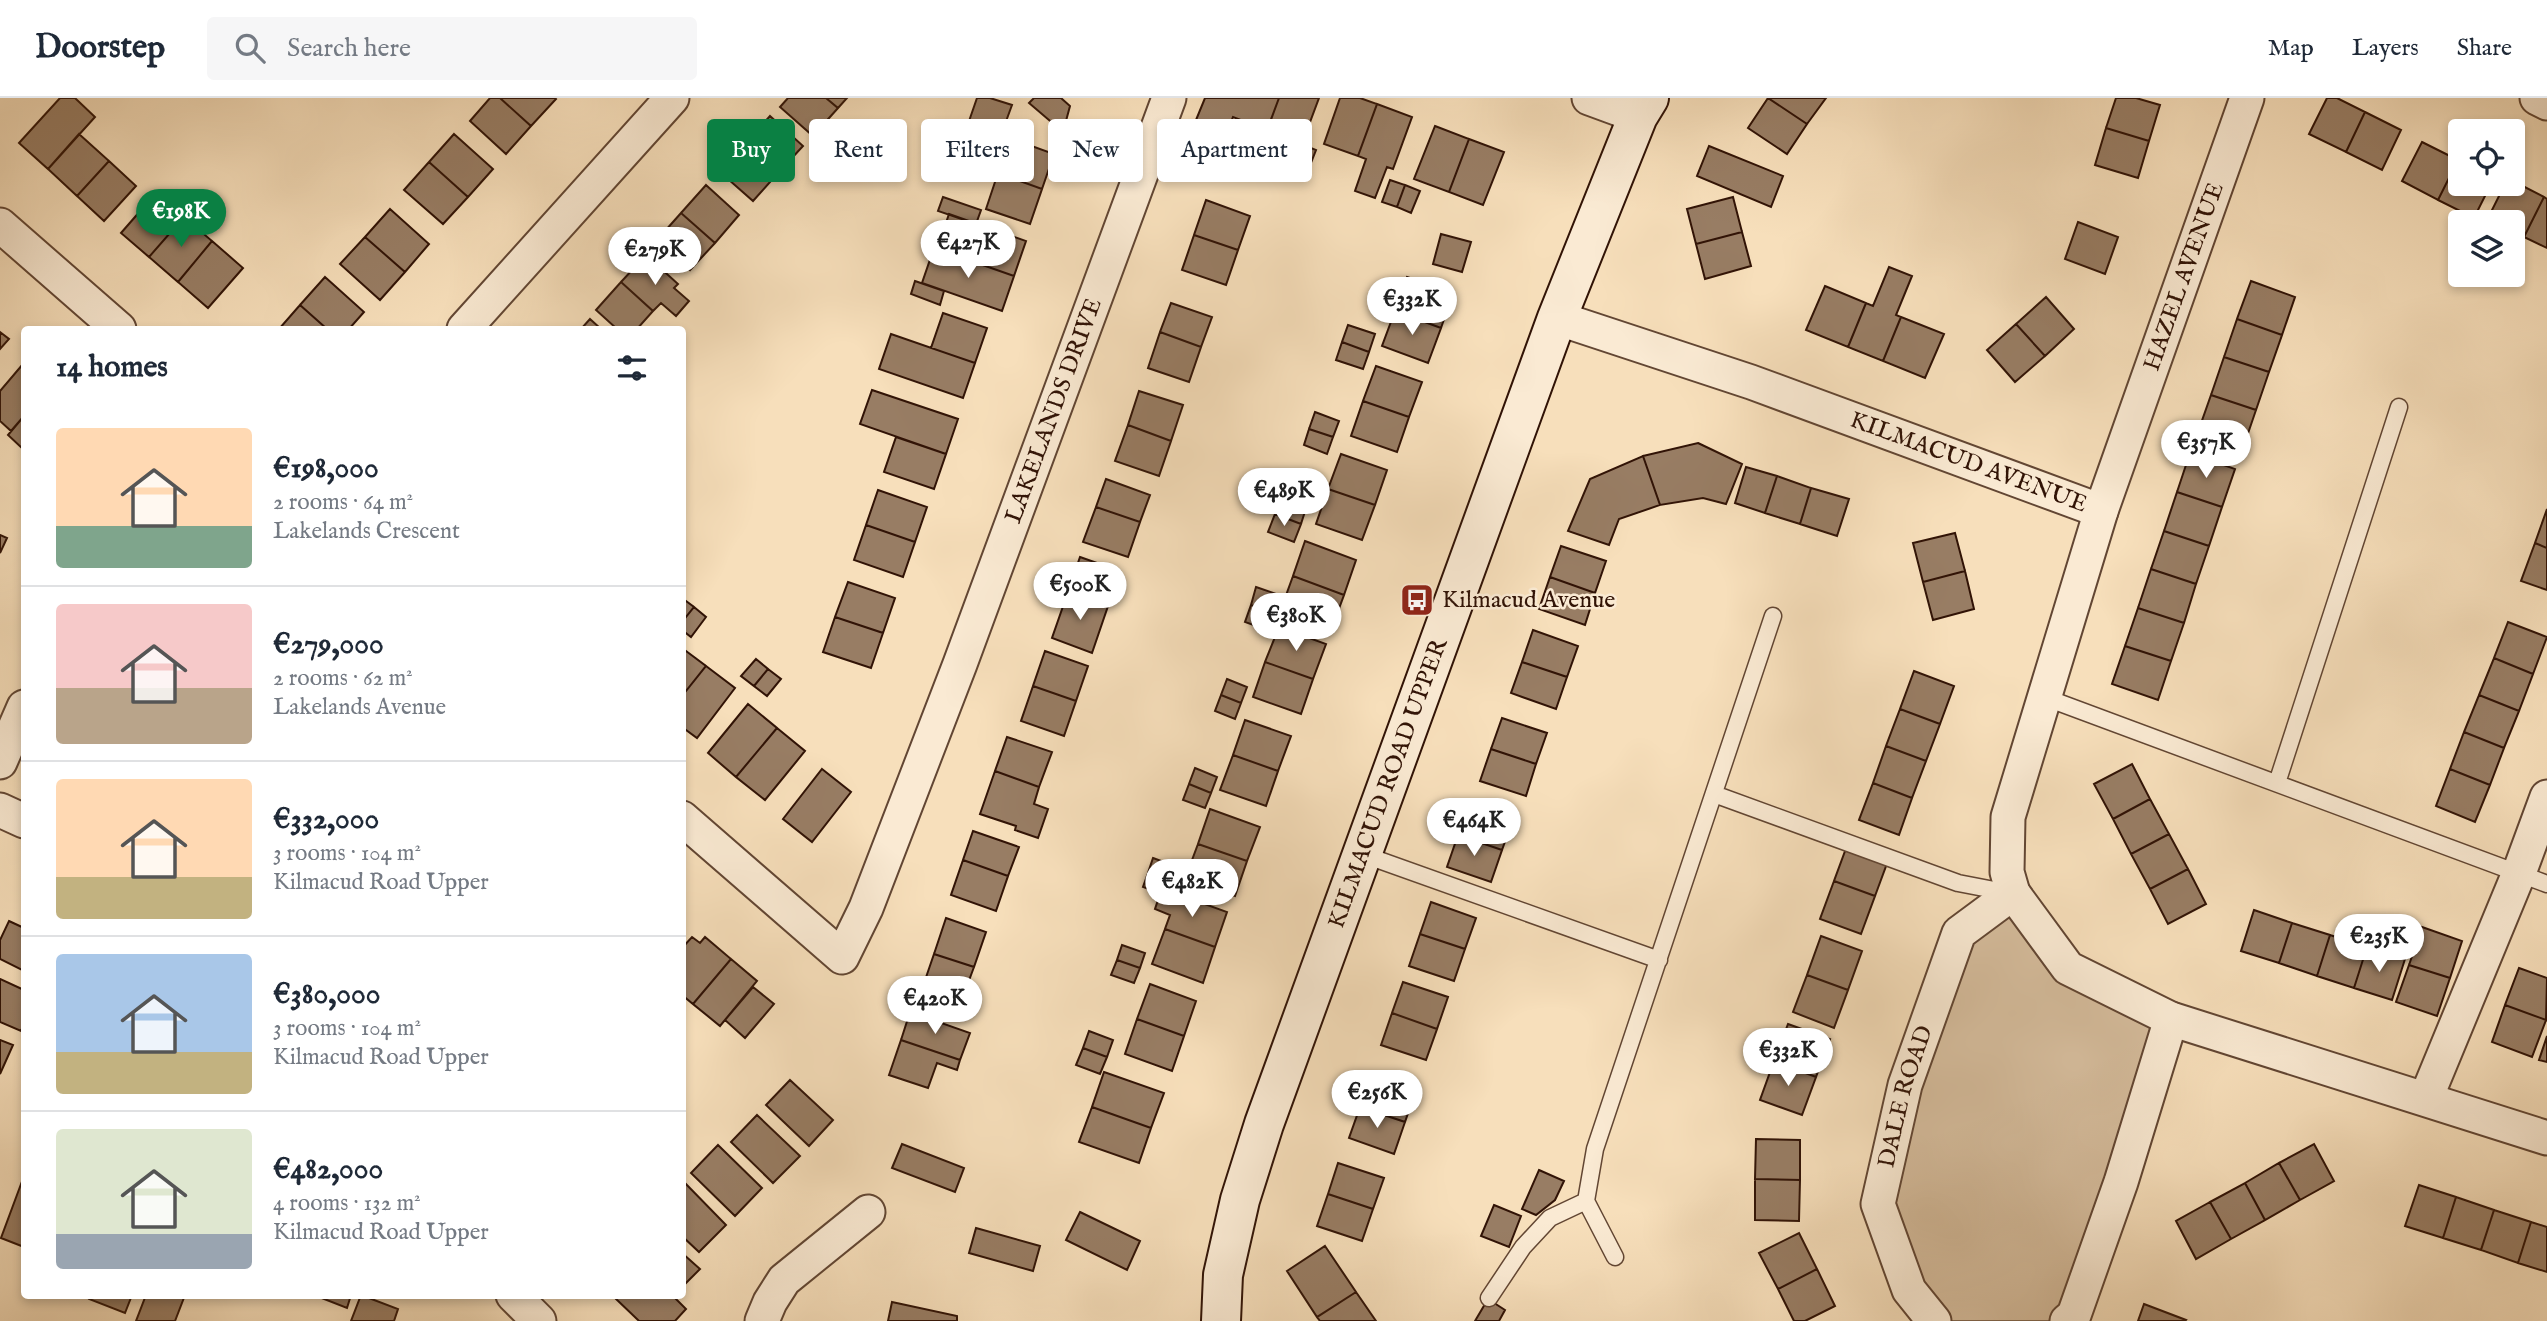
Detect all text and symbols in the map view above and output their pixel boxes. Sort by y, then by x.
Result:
search box [207,17,697,80]
text: Doorstep [35,27,165,69]
icon: search [231,29,269,67]
text: Search here [287,32,411,65]
text: Map [2268,33,2314,64]
text: Layers [2352,33,2419,64]
text: Share [2457,33,2512,64]
chip: Buy [707,119,795,182]
chip: Rent [809,119,907,182]
chip: Filters [921,119,1034,182]
chip: New [1048,119,1143,182]
chip: Apartment [1157,119,1312,182]
map controls [2448,119,2525,287]
button: locate [2448,119,2525,196]
street label: HAZEL AVENUE [2136,178,2231,375]
pin: €198K [132,190,230,249]
text: €198K [152,197,210,226]
button: layers [2448,210,2525,287]
pin: €427K [919,220,1017,280]
pin: €279K [606,228,704,287]
text: €427K [937,228,999,257]
text: €279K [624,235,686,264]
pin: €332K [1363,278,1461,337]
text: €332K [1383,285,1441,314]
street label: LAKELANDS DRIVE [998,294,1109,528]
text: 14 homes [56,349,168,387]
icon: filters [613,349,651,387]
street label: KILMACUD AVENUE [1846,404,2091,520]
pin: €357K [2157,420,2255,480]
text: €357K [2177,428,2235,457]
text: €198,000 [273,450,379,488]
icon: home [112,456,196,540]
pin: €489K [1235,468,1333,528]
text: €489K [1254,476,1314,505]
text: 2 rooms · 64 m² [273,488,413,517]
text: Lakelands Crescent [273,517,460,546]
pin: €500K [1031,562,1129,622]
text: €500K [1050,570,1110,599]
bus stop icon: Kilmacud Avenue [1398,581,1436,619]
place label: Kilmacud Avenue [1442,585,1615,616]
pin: €380K [1247,594,1345,653]
text: €380K [1266,601,1326,630]
text: €279,000 [273,626,384,664]
icon: home [112,632,196,716]
street label: KILMACUD ROAD UPPER [1321,634,1455,933]
text: 2 rooms · 62 m² [273,664,413,693]
text: Lakelands Avenue [273,693,446,722]
pin: €464K [1425,798,1523,858]
text: €332,000 [273,801,379,839]
text: €464K [1443,806,1505,835]
icon: home [112,807,196,891]
text: 3 rooms · 104 m² [273,839,421,868]
pin: €482K [1143,860,1241,919]
text: €482K [1161,867,1223,896]
text: Kilmacud Road Upper [273,868,489,897]
pin: €235K [2330,914,2428,974]
text: €235K [2350,922,2408,951]
text: €380,000 [273,976,380,1014]
pin: €420K [886,976,984,1036]
icon: home [112,982,196,1066]
text: €420K [903,984,967,1013]
text: 3 rooms · 104 m² [273,1014,421,1043]
street label: DALE ROAD [1871,1021,1940,1171]
pin: €332K [1739,1028,1837,1088]
text: €332K [1759,1036,1817,1065]
text: Kilmacud Road Upper [273,1043,489,1072]
pin: €256K [1328,1070,1426,1130]
text: €256K [1348,1078,1406,1107]
text: €482,000 [273,1151,383,1189]
icon: home [112,1157,196,1241]
text: 4 rooms · 132 m² [273,1189,421,1218]
text: Kilmacud Road Upper [273,1218,489,1247]

